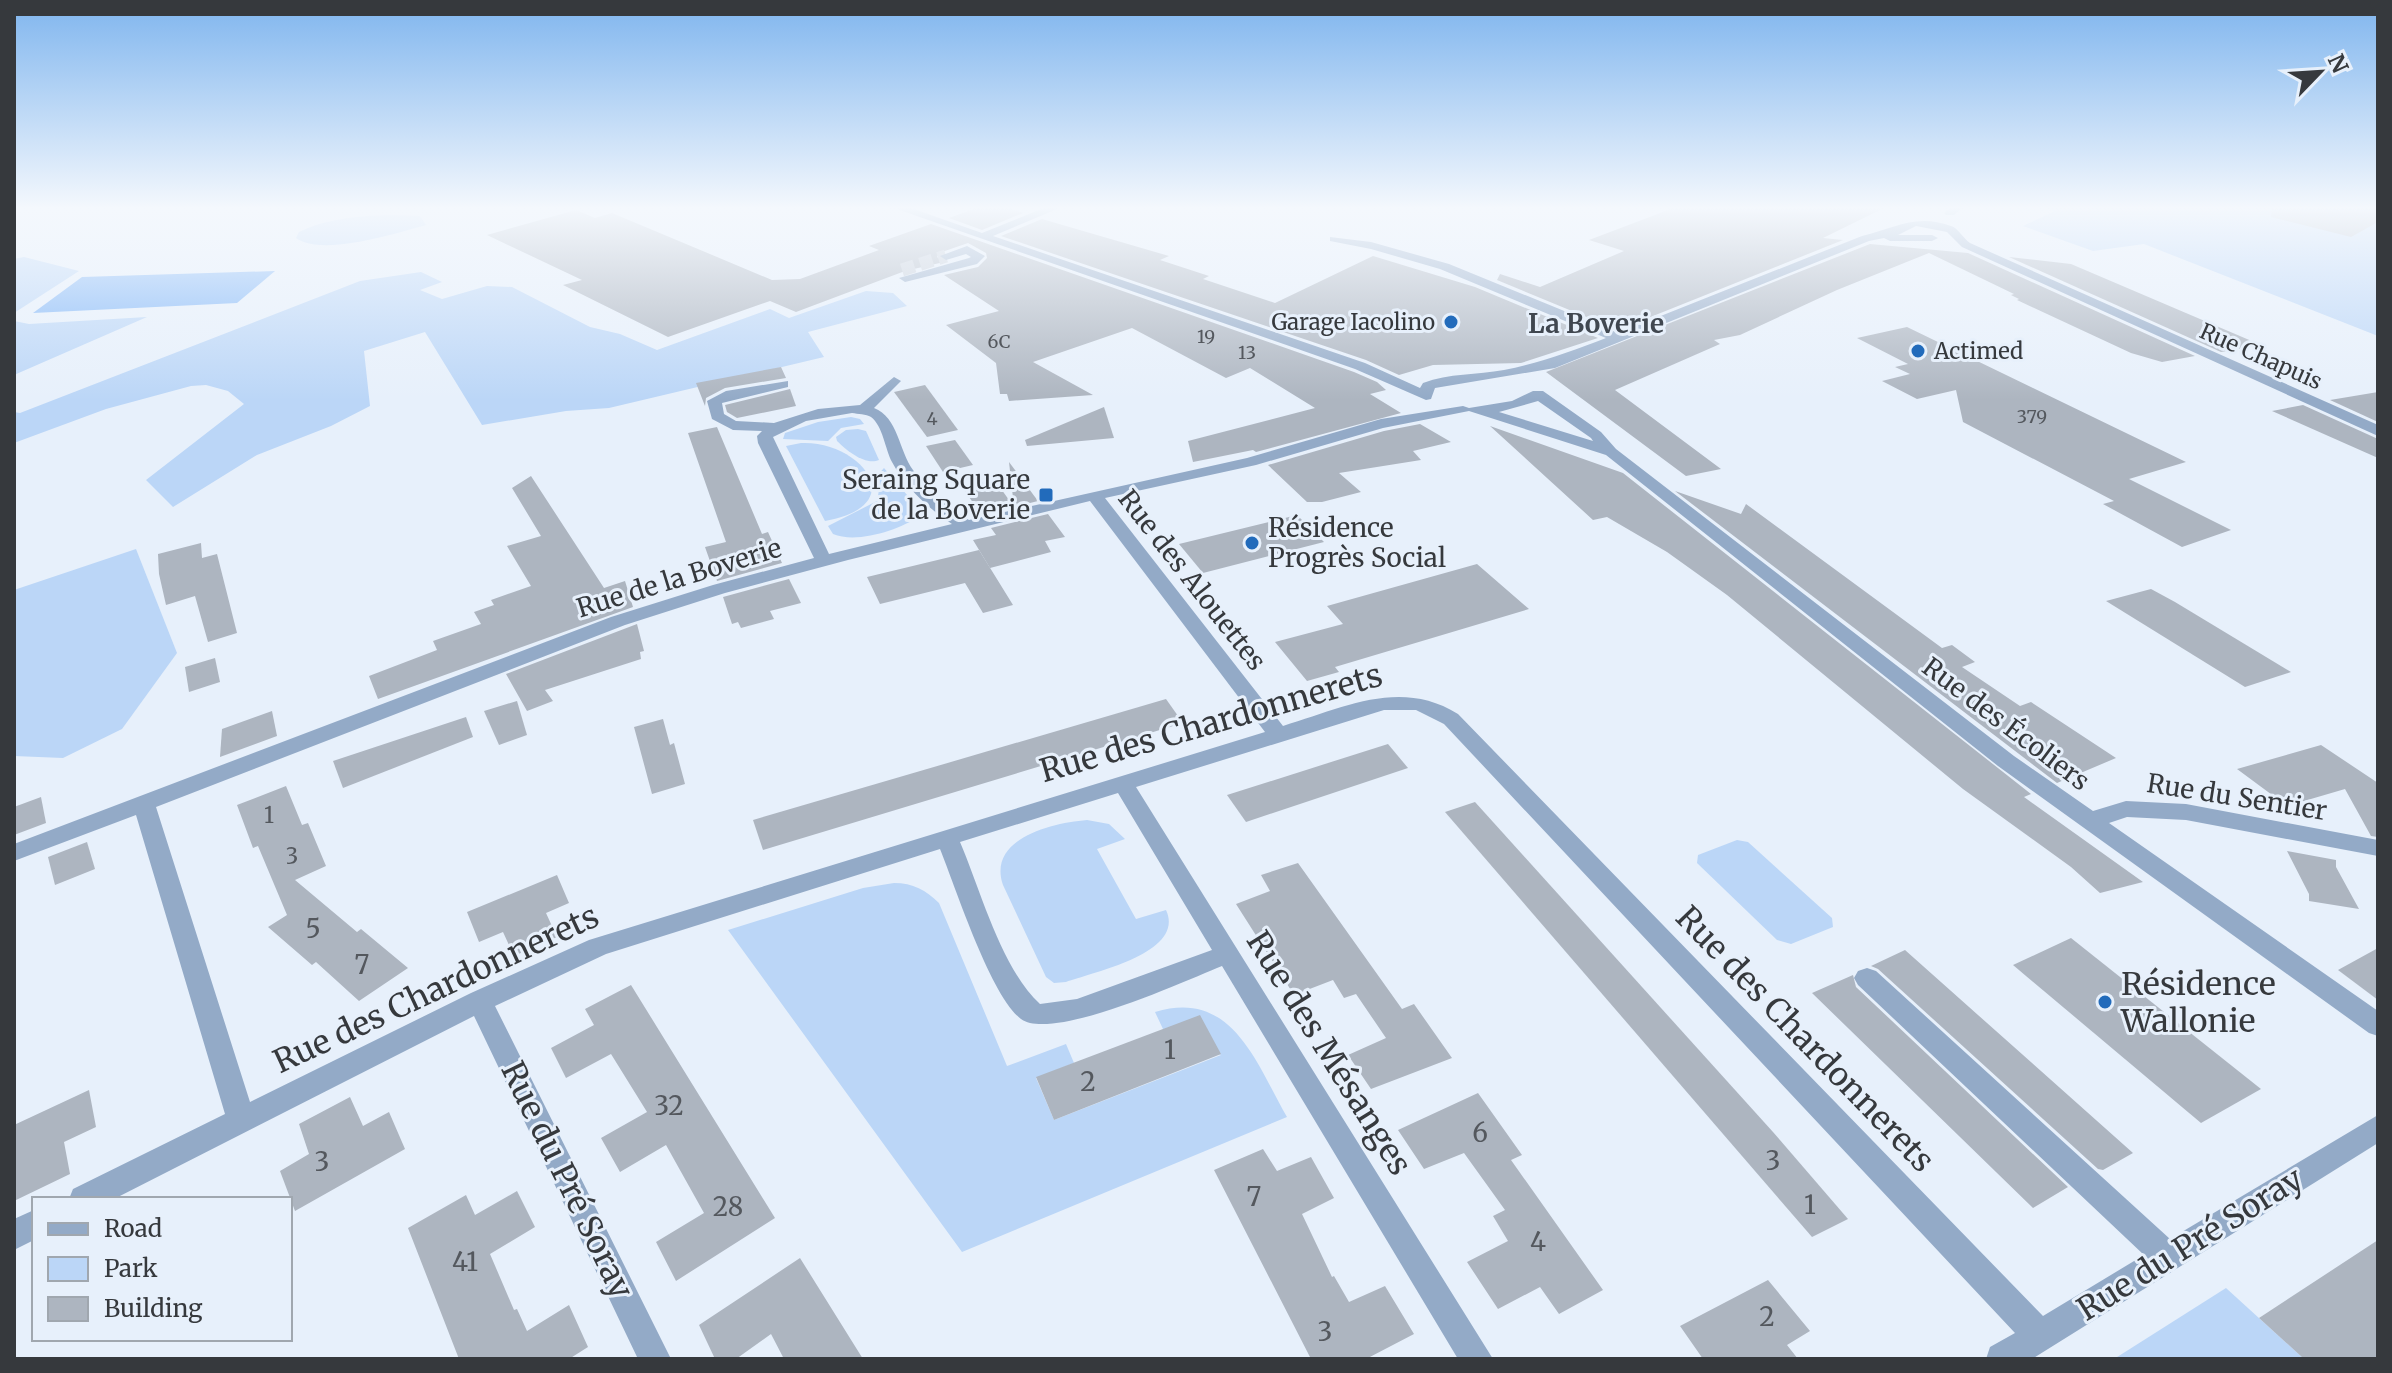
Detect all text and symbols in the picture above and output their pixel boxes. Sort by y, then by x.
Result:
north arrow [2280,32,2360,112]
text: N [2322,50,2355,78]
district label: La Boverie [1528,307,1664,340]
place label: Garage Iacolino [1271,308,1435,336]
marker: Garage Iacolino [1442,313,1460,331]
street label: Rue Chapuis [2195,317,2327,395]
house number: 19 [1197,325,1215,348]
house number: 6C [988,330,1011,353]
place label: Actimed [1933,337,2023,365]
house number: 13 [1238,341,1256,364]
marker: Actimed [1909,342,1927,360]
house number: 379 [2017,405,2047,428]
house number: 4 [926,407,938,430]
place label: Seraing Square de la Boverie [842,463,1030,526]
street label: Rue des Alouettes [1112,483,1273,677]
marker: Seraing Square de la Boverie [1037,486,1055,504]
place label: Résidence Progrès Social [1268,511,1446,574]
street label: Rue de la Boverie [572,531,785,624]
marker: Résidence Progrès Social [1243,534,1261,552]
street label: Rue des Écoliers [1916,649,2097,797]
street label: Rue des Chardonnerets [1035,655,1387,791]
street label: Rue du Sentier [2145,766,2330,827]
house number: 1 [264,801,274,829]
house number: 3 [286,842,298,870]
street label: Rue des Chardonnerets [267,896,605,1082]
street label: Rue des Chardonnerets [1668,898,1942,1180]
house number: 5 [305,912,321,945]
street label: Rue des Mésanges [1238,924,1420,1182]
house number: 7 [355,948,370,981]
place label: Résidence Wallonie [2120,964,2276,1041]
marker: Résidence Wallonie [2096,993,2114,1011]
house number: 1 [1164,1033,1176,1066]
street label: Rue du Pré Soray [492,1055,642,1305]
house number: 2 [1080,1065,1096,1098]
house number: 32 [654,1089,684,1122]
house number: 6 [1472,1116,1488,1149]
house number: 3 [1766,1144,1780,1177]
house number: 3 [315,1145,329,1178]
street label: Rue du Pré Soray [2070,1158,2311,1329]
house number: 7 [1247,1180,1262,1213]
house number: 1 [1804,1188,1816,1221]
house number: 28 [713,1190,743,1223]
legend [32,1197,292,1341]
text: Road [104,1213,162,1244]
house number: 4 [1530,1225,1546,1258]
house number: 41 [452,1245,478,1278]
text: Park [104,1253,158,1284]
text: Building [104,1293,203,1324]
house number: 2 [1759,1300,1775,1333]
house number: 3 [1318,1315,1332,1348]

